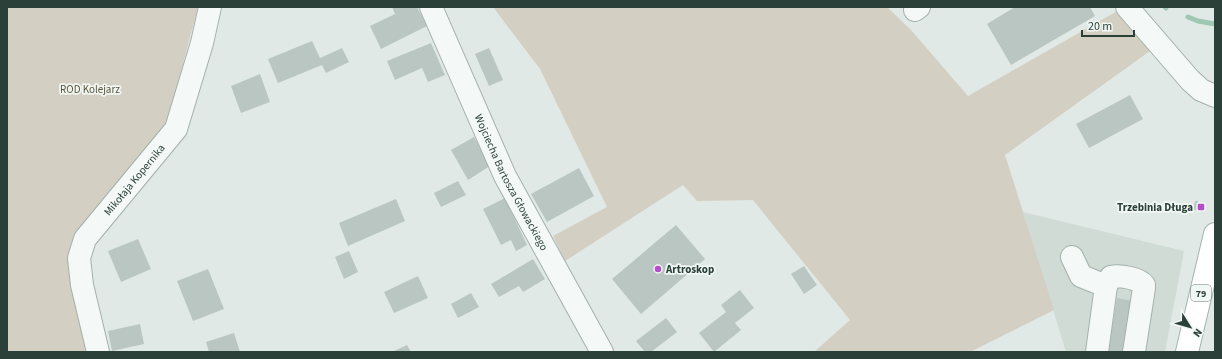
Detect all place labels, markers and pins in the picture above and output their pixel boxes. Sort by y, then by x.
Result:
place label: Trzebinia Długa [1117,200,1193,215]
marker: Trzebinia Długa [1196,202,1206,212]
place label: Artroskop [665,262,714,277]
marker: Artroskop [653,264,663,274]

